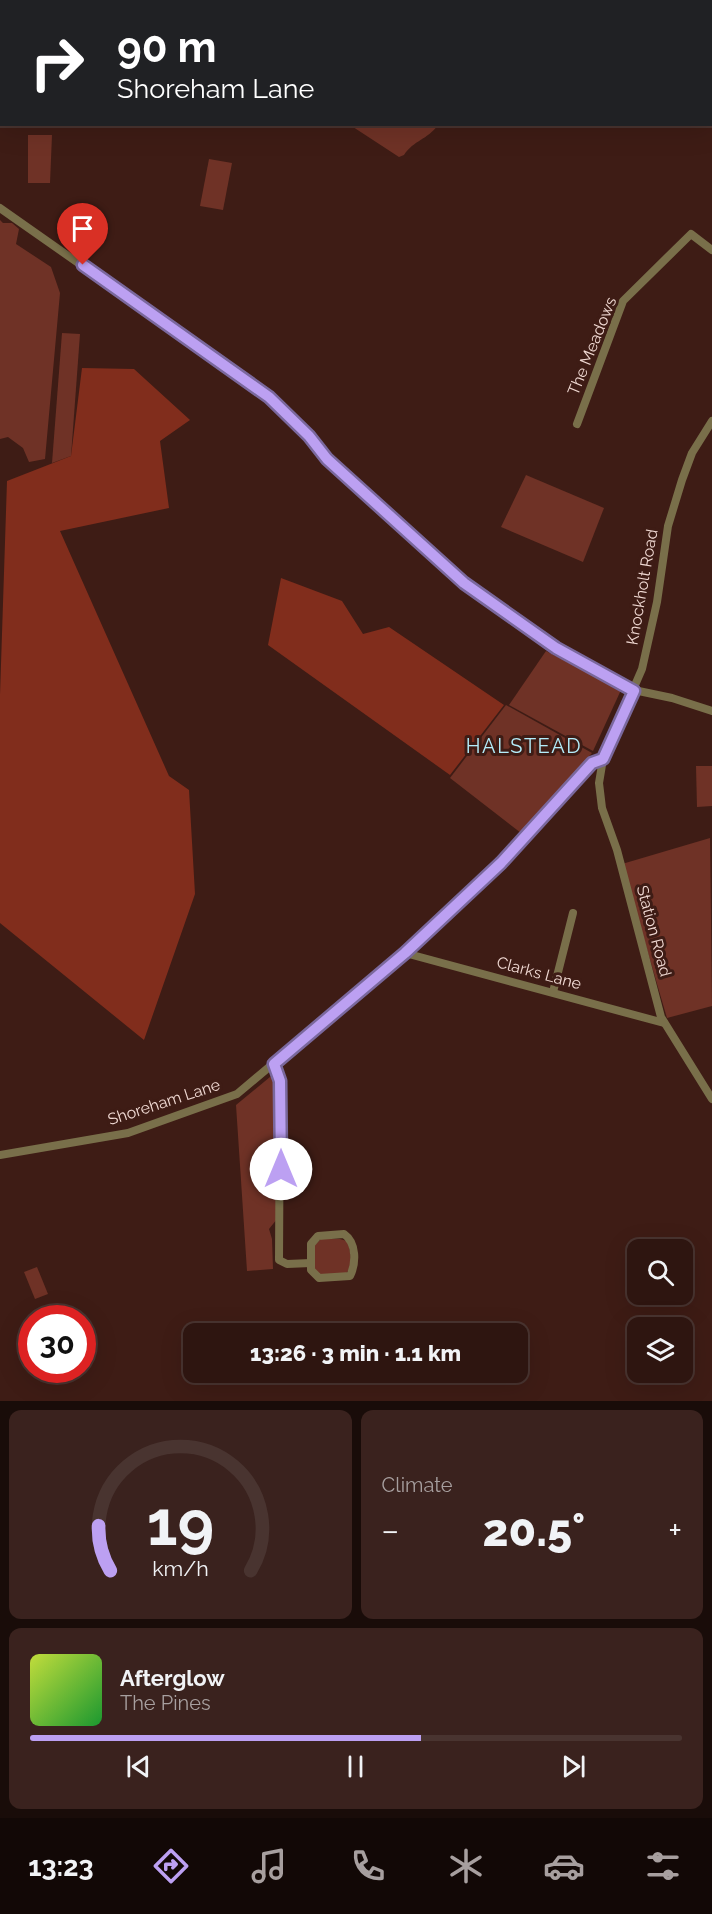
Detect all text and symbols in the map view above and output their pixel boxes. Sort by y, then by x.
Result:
text: 90 m [117,23,217,72]
icon: right [18,24,96,102]
text: Shoreham Lane [117,73,314,104]
pin [57,203,108,265]
icon: arrive [66,212,99,245]
street label: The Meadows [564,294,620,398]
street label: Knockholt Road [622,527,662,646]
district label: HALSTEAD [466,734,582,758]
street label: Station Road [633,883,675,979]
street label: Clarks Lane [495,953,583,993]
street label: Shoreham Lane [105,1075,223,1129]
position arrow [249,1137,313,1201]
map controls [627,1239,693,1383]
button: search [627,1239,693,1305]
speed limit sign: 30 [18,1305,96,1383]
button: layers [627,1317,693,1383]
text: 13:26 · 3 min · 1.1 km [250,1340,461,1366]
text: Climate [382,1473,453,1497]
text: 19 [146,1486,214,1560]
text: 20.5° [482,1504,585,1557]
text: − [382,1511,399,1550]
text: + [668,1511,682,1550]
text: km/h [152,1557,209,1582]
text: Afterglow [120,1665,225,1691]
text: The Pines [120,1691,211,1715]
icon: previous [122,1750,155,1783]
icon: pause [339,1750,372,1783]
icon: next [557,1750,590,1783]
icon: directions [150,1845,192,1887]
icon: music [248,1845,290,1887]
icon: phone [347,1845,389,1887]
icon: climate [445,1845,487,1887]
icon: car [543,1845,585,1887]
icon: filters [642,1845,684,1887]
text: 13:23 [28,1851,94,1882]

